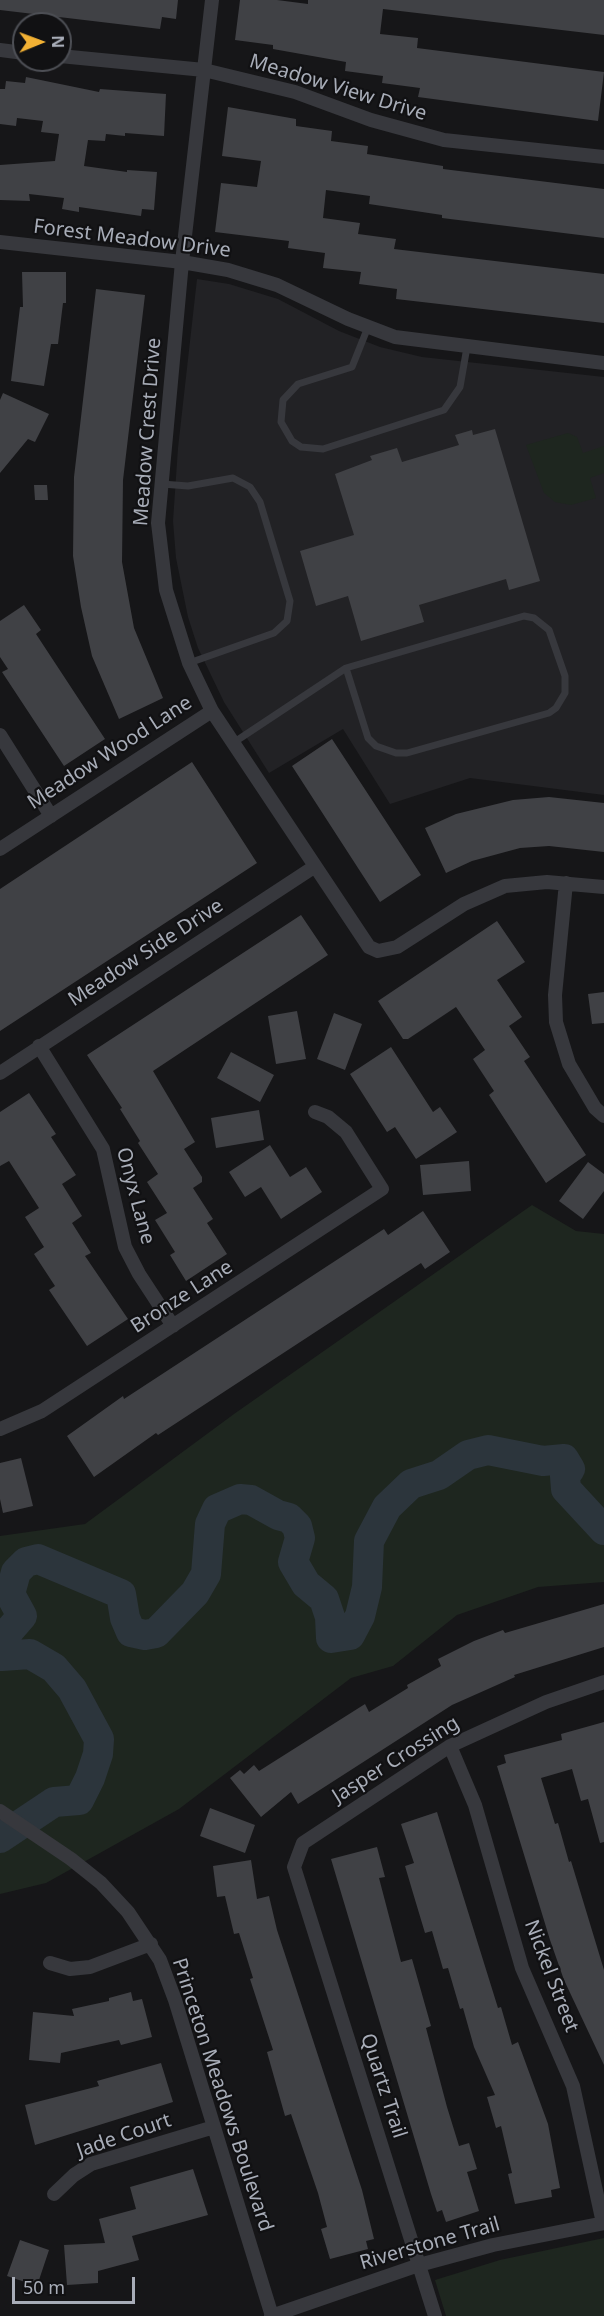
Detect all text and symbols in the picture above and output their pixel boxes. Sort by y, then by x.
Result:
north arrow [12,12,72,72]
text: N [47,35,69,48]
street label: Meadow View Drive [247,50,429,126]
street label: Forest Meadow Drive [32,215,232,263]
street label: Meadow Crest Drive [129,337,167,527]
street label: Meadow Wood Lane [23,691,197,815]
street label: Meadow Side Drive [64,894,228,1012]
street label: Onyx Lane [111,1145,159,1247]
street label: Bronze Lane [127,1255,237,1339]
street label: Jasper Crossing [328,1711,464,1809]
street label: Nickel Street [519,1917,583,2035]
street label: Princeton Meadows Boulevard [166,1955,278,2235]
street label: Quartz Trail [355,2031,411,2141]
street label: Jade Court [74,2109,174,2163]
street label: Riverstone Trail [357,2213,503,2275]
scale bar [15,2265,138,2303]
text: 50 m [23,2275,65,2299]

